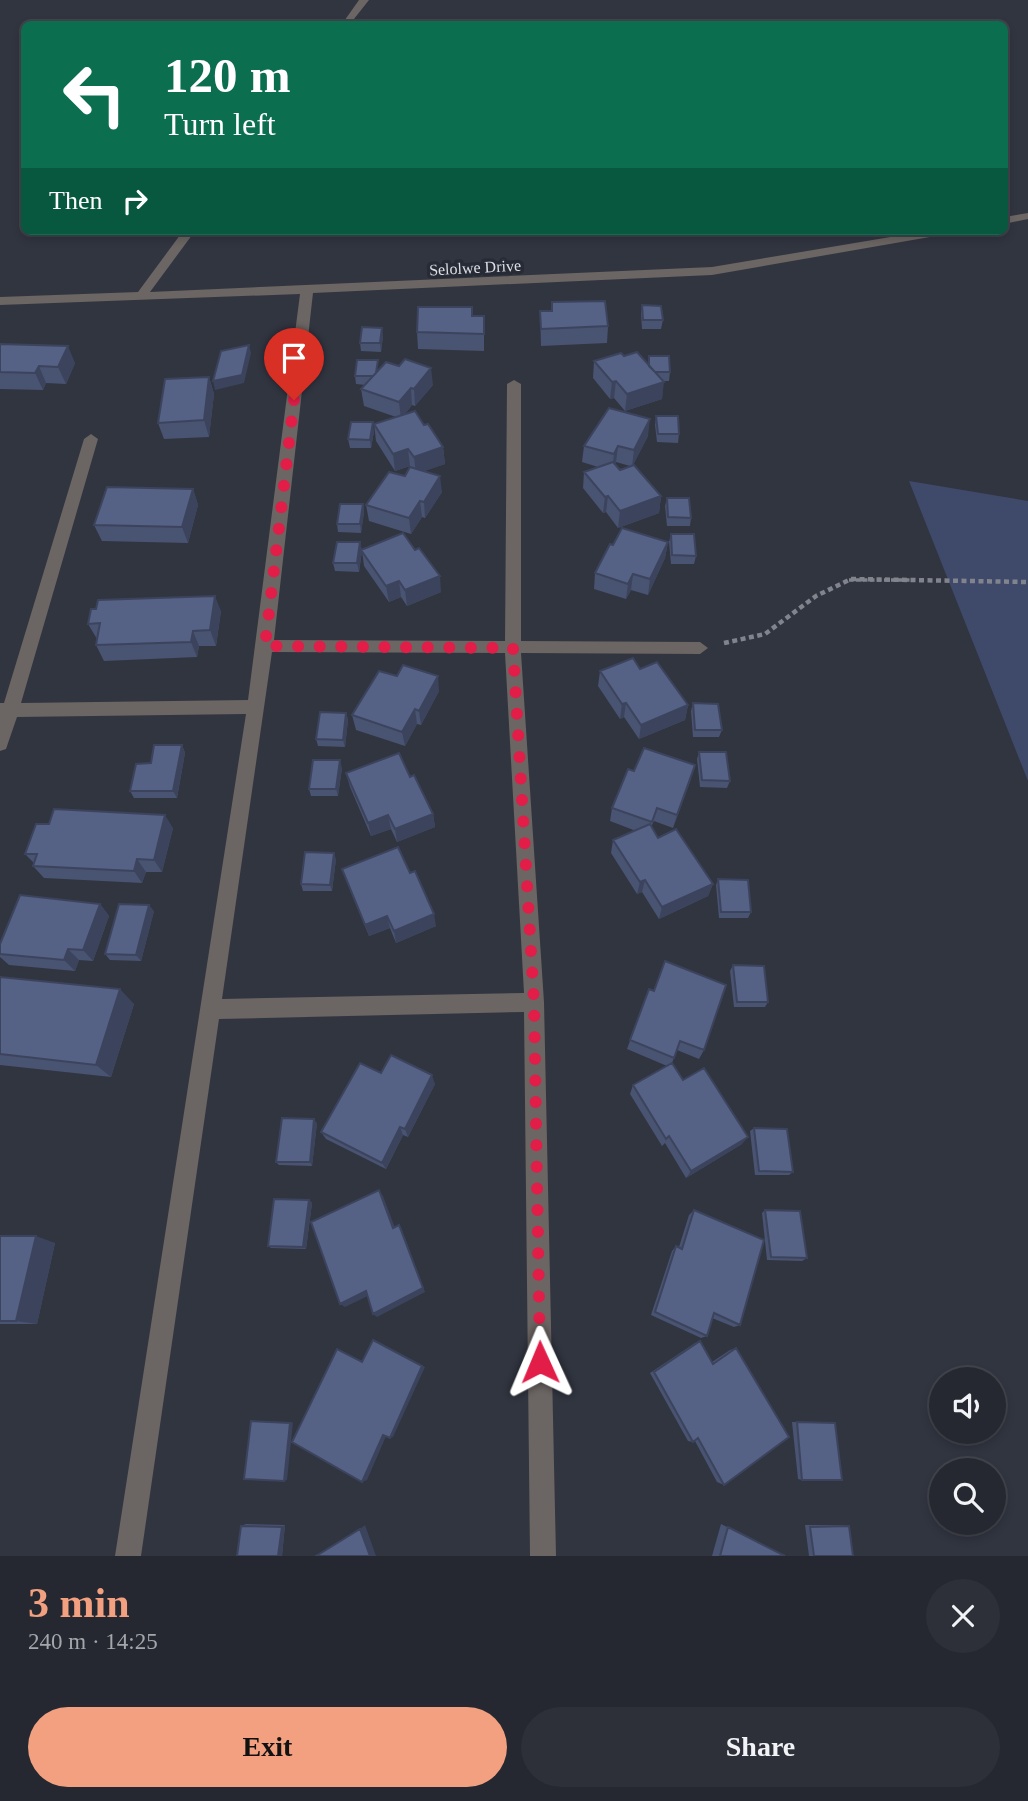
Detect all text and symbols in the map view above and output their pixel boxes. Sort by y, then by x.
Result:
text: 120 m [164,48,291,103]
icon: left [49,49,140,140]
text: Turn left [164,106,276,142]
icon: right [116,182,154,220]
text: Then [49,186,102,215]
street label: Selolwe Drive [429,257,521,278]
pin [264,328,324,400]
icon: arrive [275,339,313,377]
position arrow [503,1325,577,1399]
map controls [929,1367,1006,1535]
button: sound [929,1367,1006,1444]
button: search [929,1458,1006,1535]
button: close [926,1579,1000,1653]
text: 3 min [28,1580,130,1626]
text: 240 m · 14:25 [28,1629,158,1654]
button: Exit [28,1707,507,1787]
button: Share [521,1707,1000,1787]

